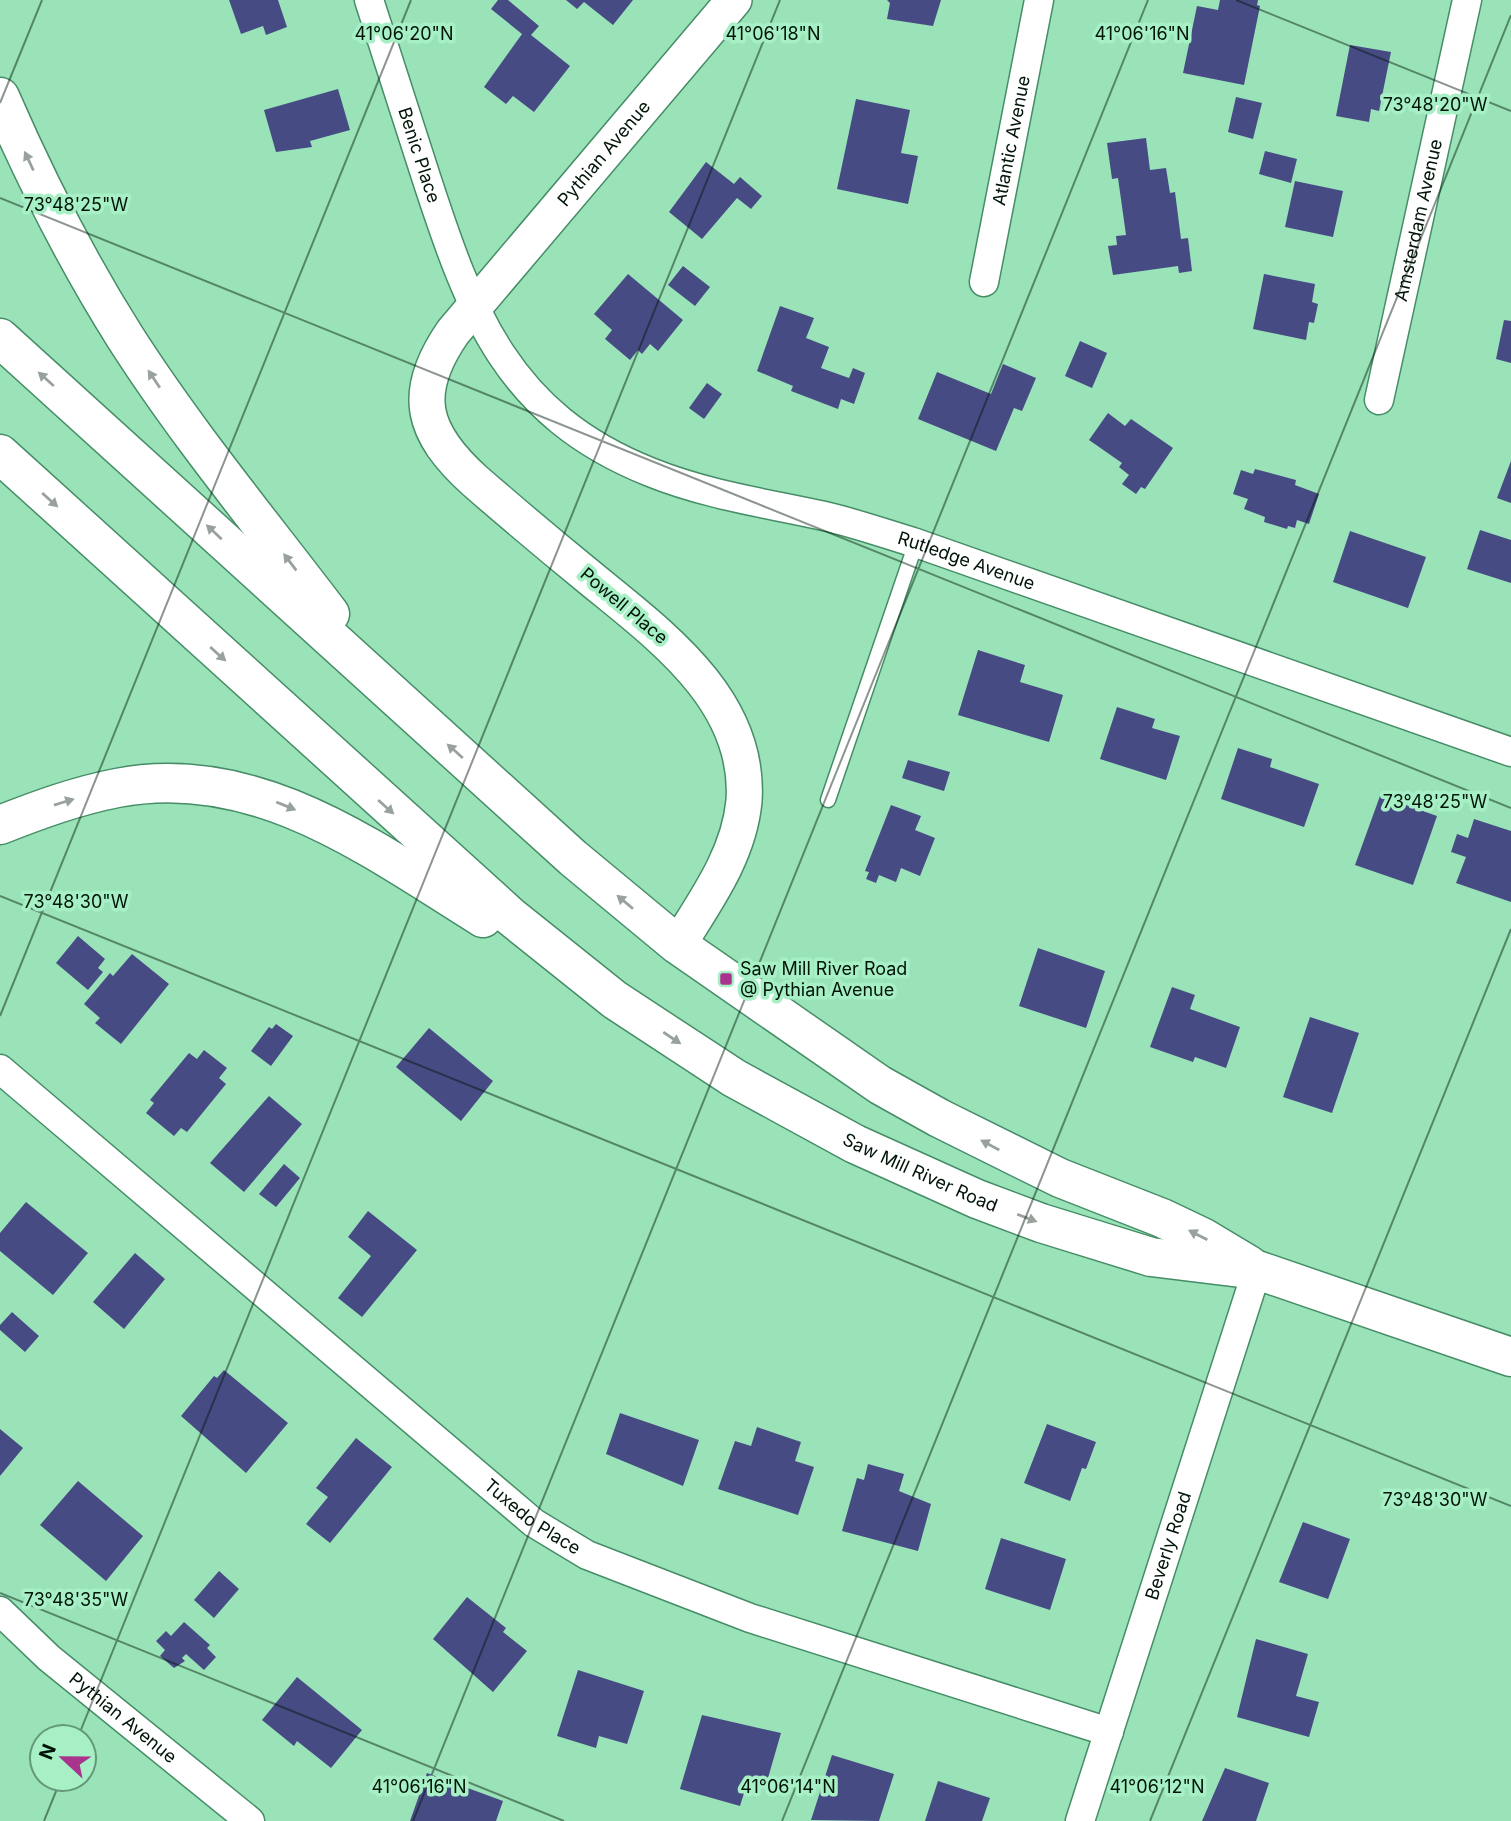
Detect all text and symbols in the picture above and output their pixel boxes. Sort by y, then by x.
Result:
text: 41°06'20"N [355,23,454,44]
text: 41°06'18"N [725,23,821,44]
text: 41°06'16"N [1094,23,1190,44]
street label: Atlantic Avenue [988,74,1034,207]
text: 73°48'20"W [1383,94,1488,115]
street label: Pythian Avenue [553,96,654,210]
street label: Benic Place [394,104,445,206]
street label: Amsterdam Avenue [1390,137,1446,303]
one-way arrow [24,151,35,171]
text: 73°48'25"W [24,194,128,215]
one-way arrow [147,370,161,388]
one-way arrow [37,372,54,387]
one-way arrow [41,492,59,508]
one-way arrow [206,524,223,540]
street label: Rutledge Avenue [895,527,1038,594]
one-way arrow [283,553,298,571]
street label: Powell Place [576,563,672,648]
one-way arrow [209,645,226,661]
one-way arrow [446,743,464,759]
text: 73°48'25"W [1383,791,1487,812]
one-way arrow [54,796,75,806]
one-way arrow [377,799,395,815]
one-way arrow [276,800,297,811]
text: 73°48'30"W [24,891,129,912]
one-way arrow [617,894,635,909]
place label: Saw Mill River Road @ Pythian Avenue [740,958,907,1000]
marker: Saw Mill River Road @ Pythian Avenue [718,971,734,987]
one-way arrow [662,1032,681,1045]
street label: Saw Mill River Road [839,1128,1001,1216]
one-way arrow [979,1140,999,1152]
one-way arrow [1016,1213,1037,1224]
one-way arrow [1188,1230,1208,1241]
street label: Tuxedo Place [480,1474,585,1559]
street label: Beverly Road [1141,1489,1195,1602]
text: 73°48'30"W [1383,1489,1488,1510]
text: 73°48'35"W [24,1589,128,1610]
street label: Pythian Avenue [65,1668,181,1767]
north arrow [28,1723,98,1793]
text: N [34,1741,61,1763]
text: 41°06'16"N [371,1776,467,1797]
text: 41°06'14"N [740,1776,836,1797]
text: 41°06'12"N [1110,1776,1204,1797]

